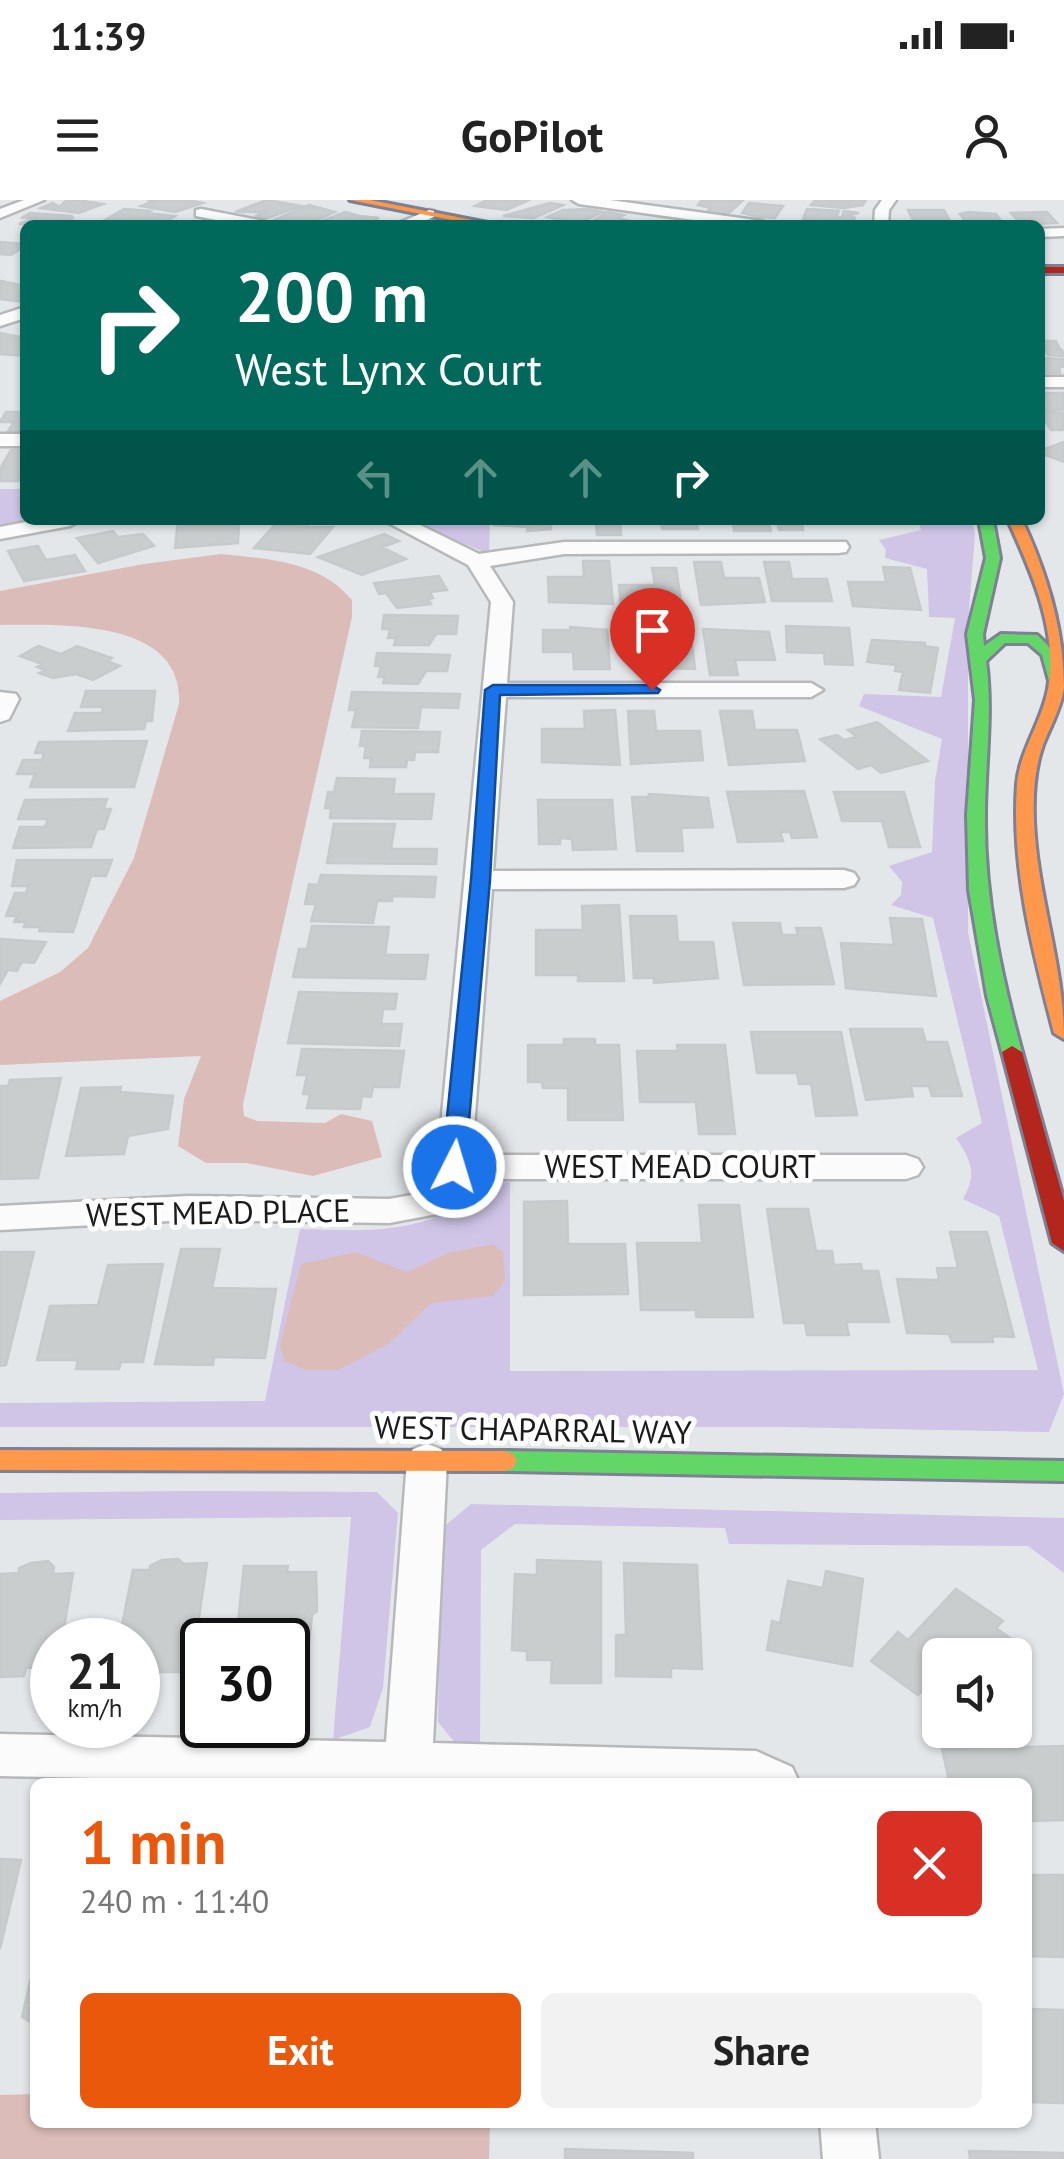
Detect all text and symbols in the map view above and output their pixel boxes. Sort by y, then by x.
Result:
text: 11:39 [50,11,146,60]
text: GoPilot [461,106,603,164]
icon: menu [50,108,105,163]
icon: person [959,108,1014,163]
text: 200 m [235,251,428,341]
icon: right [70,260,200,390]
text: West Lynx Court [235,339,542,397]
icon: left [348,450,403,505]
icon: ahead [453,450,508,505]
icon: ahead [558,450,613,505]
icon: right [663,450,718,505]
pin [610,588,695,691]
icon: arrive [625,603,680,658]
position arrow [402,1115,506,1219]
street label: WEST MEAD COURT [544,1145,816,1187]
street label: WEST MEAD PLACE [85,1189,350,1235]
street label: WEST CHAPARRAL WAY [374,1405,692,1453]
speed limit sign: 30 [180,1618,310,1748]
text: 21 [67,1638,123,1703]
map controls [922,1638,1032,1748]
button: sound [922,1638,1032,1748]
text: km/h [68,1692,122,1724]
text: 1 min [80,1803,226,1881]
button: close [877,1811,982,1916]
text: 240 m · 11:40 [80,1880,269,1922]
button: Exit [80,1993,521,2108]
button: Share [541,1993,982,2108]

